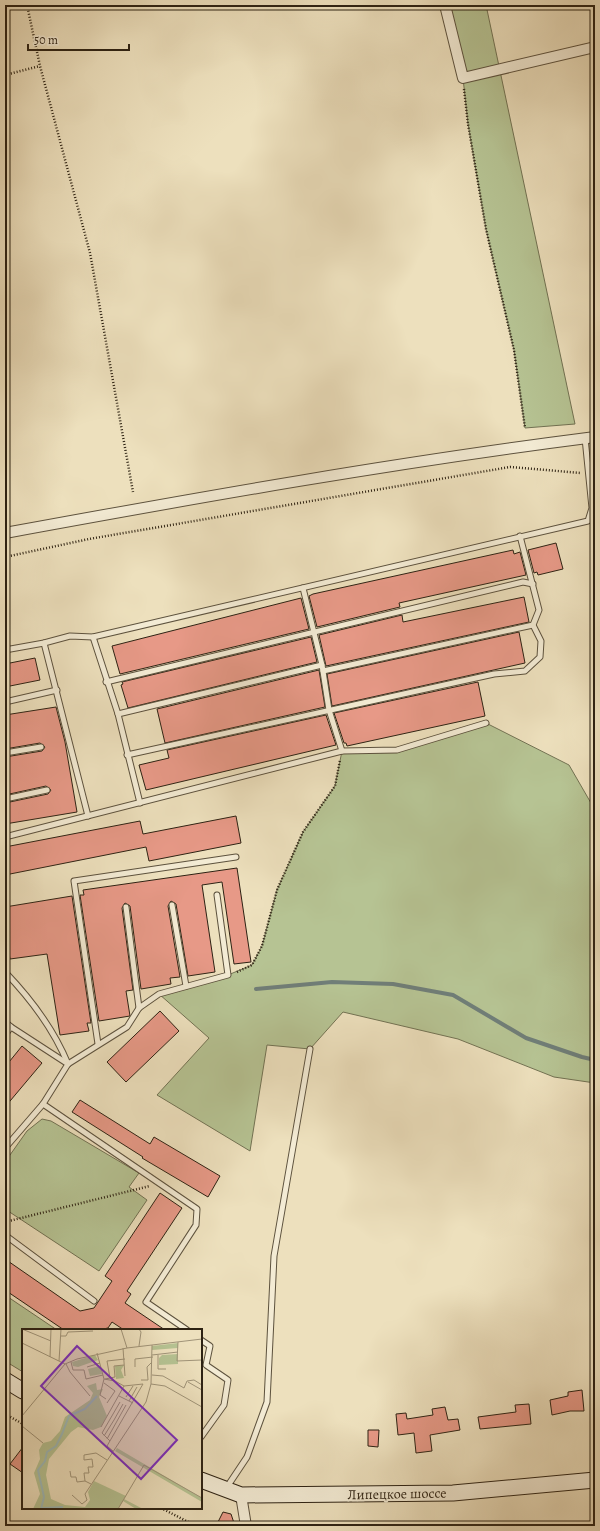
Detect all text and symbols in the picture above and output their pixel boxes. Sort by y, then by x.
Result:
scale bar [28,26,129,52]
text: 50 m [34,32,58,48]
inset map [22,1329,202,1509]
street label: Липецкое шоссе [347,1484,447,1504]

